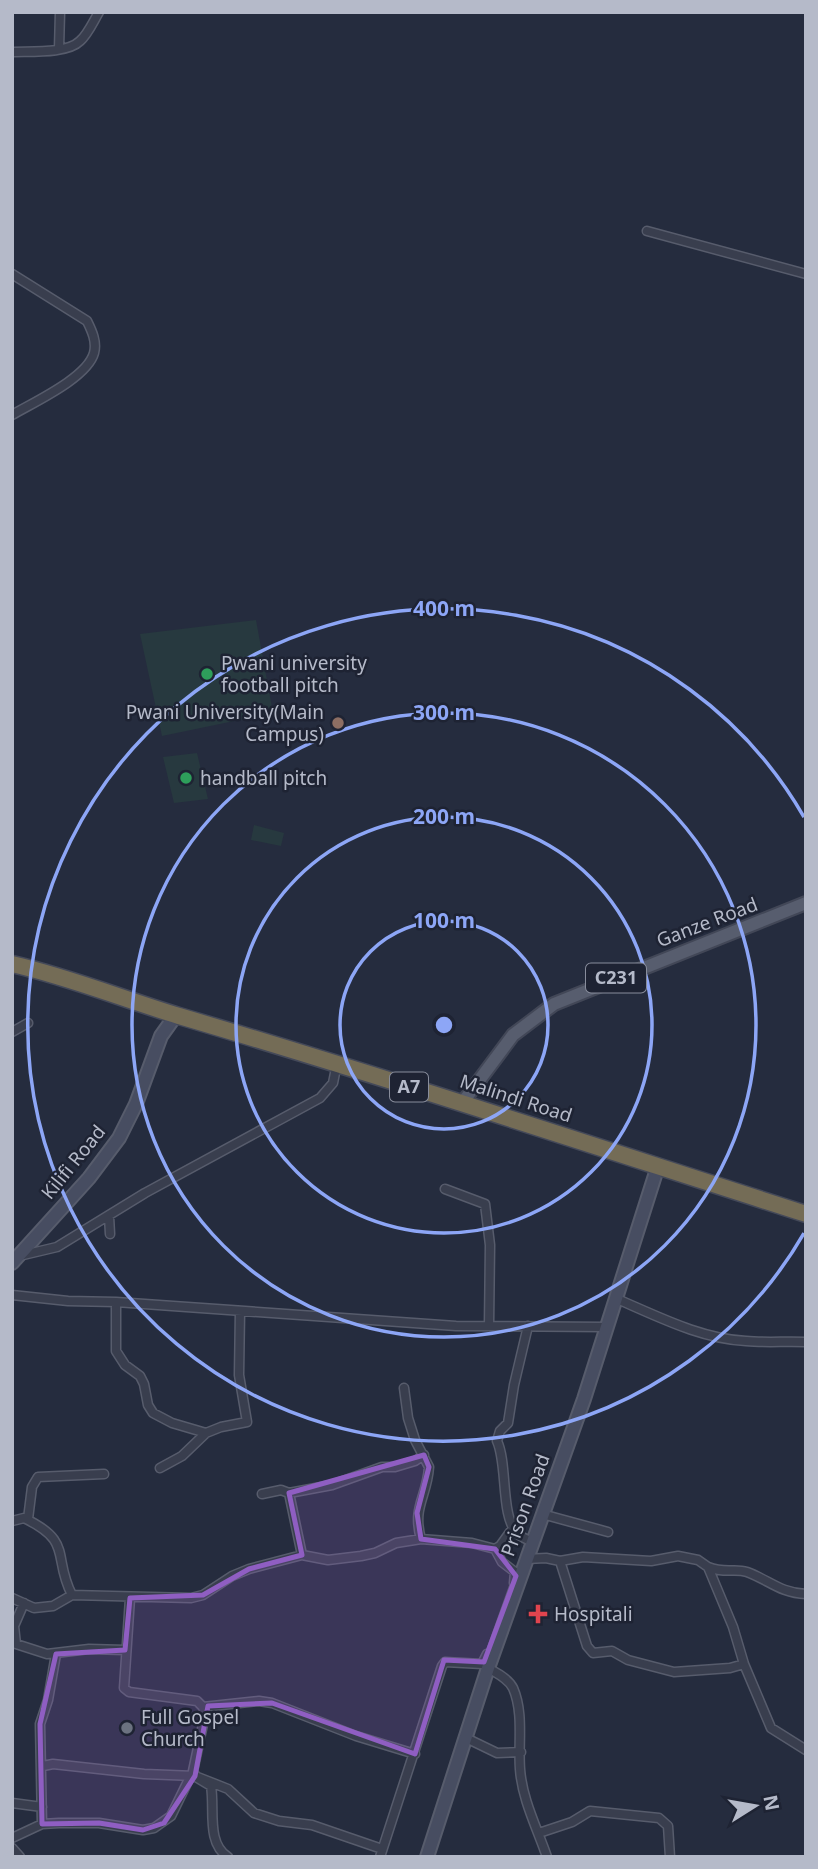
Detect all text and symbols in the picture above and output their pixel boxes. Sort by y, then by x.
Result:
text: 400 m [413,594,475,622]
place label: Pwani university football pitch [221,650,367,698]
marker: Pwani university football pitch [199,666,215,682]
text: 300 m [413,698,475,726]
place label: Pwani University(Main Campus) [126,699,324,747]
marker: Pwani University(Main Campus) [330,715,346,731]
place label: handball pitch [200,765,327,791]
marker: handball pitch [178,770,194,786]
text: 200 m [413,802,475,830]
street label: Ganze Road [653,891,761,953]
text: 100 m [413,906,475,934]
road number: C231 [586,964,646,993]
centre of rings [432,1013,456,1037]
street label: Malindi Road [457,1068,575,1128]
road number: A7 [390,1072,428,1102]
street label: Kilifi Road [35,1119,111,1205]
street label: Prison Road [494,1450,556,1560]
place label: Hospitali [554,1601,633,1627]
marker: Hospitali [528,1604,548,1624]
place label: Full Gospel Church [141,1704,239,1752]
marker: Full Gospel Church [119,1720,135,1736]
north arrow [720,1771,790,1841]
text: N [757,1793,786,1813]

